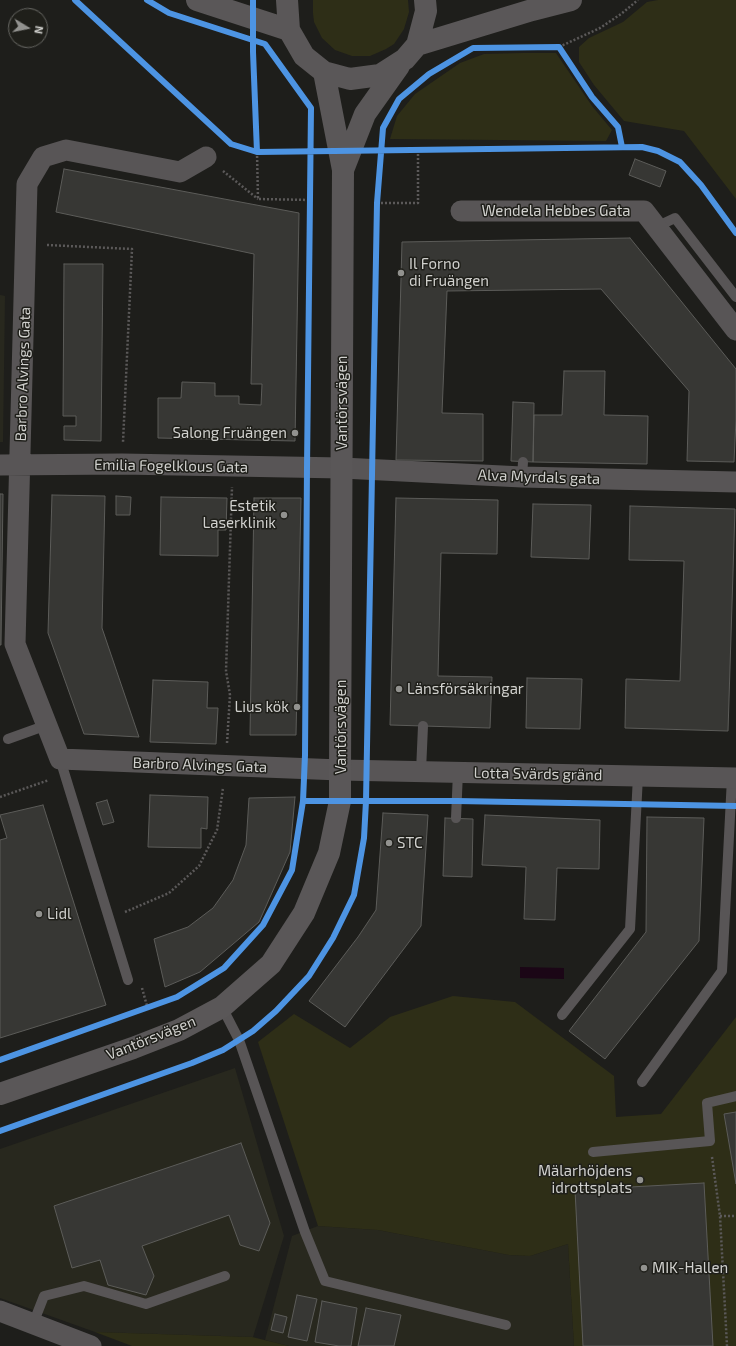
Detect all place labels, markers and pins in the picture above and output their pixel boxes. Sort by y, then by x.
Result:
place label: Il Forno di Fruängen [409,255,489,290]
marker: Il Forno di Fruängen [396,268,406,278]
place label: Salong Fruängen [173,424,287,442]
marker: Salong Fruängen [290,428,300,438]
place label: Estetik Laserklinik [202,497,276,532]
marker: Estetik Laserklinik [279,510,289,520]
place label: Länsförsäkringar [407,680,524,698]
marker: Länsförsäkringar [394,684,404,694]
place label: Lius kök [234,698,289,716]
marker: Lius kök [292,702,302,712]
place label: STC [397,834,422,852]
marker: STC [384,838,394,848]
place label: Lidl [47,905,71,923]
marker: Lidl [34,909,44,919]
place label: Mälarhöjdens idrottsplats [538,1162,632,1197]
marker: Mälarhöjdens idrottsplats [635,1175,645,1185]
place label: MIK-Hallen [652,1259,728,1277]
marker: MIK-Hallen [639,1263,649,1273]

